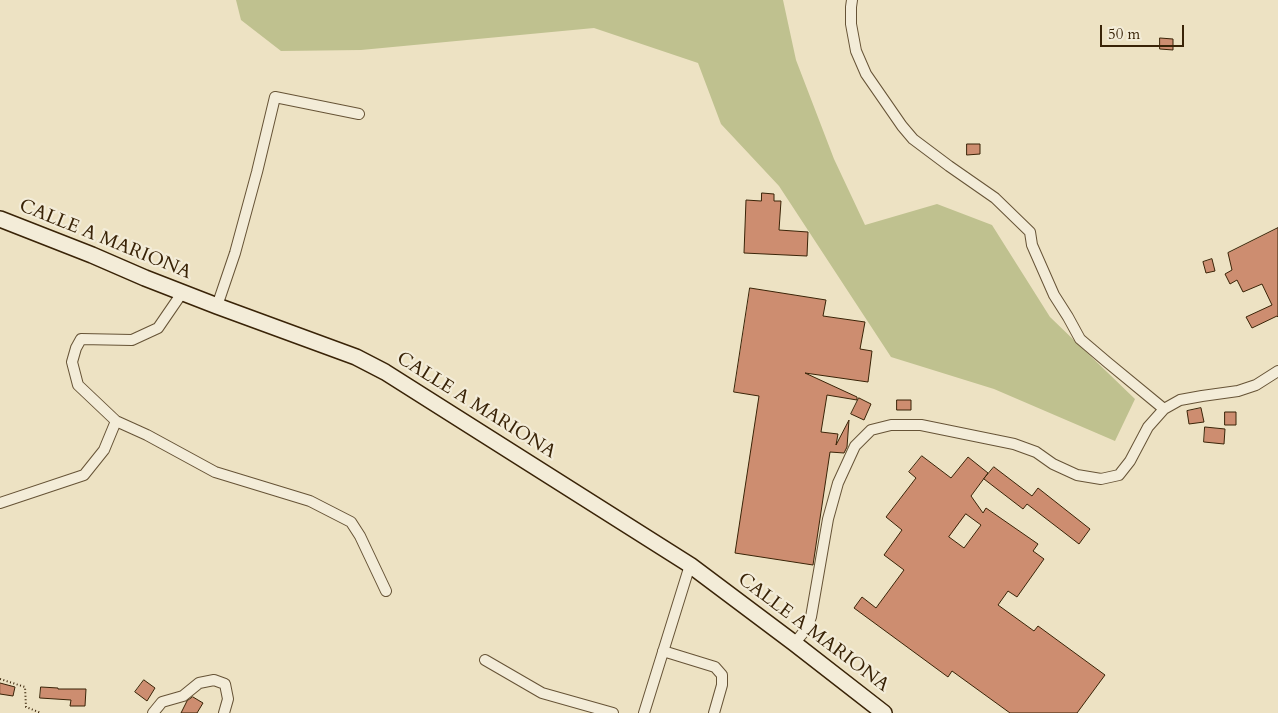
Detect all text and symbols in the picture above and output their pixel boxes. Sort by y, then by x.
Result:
scale bar [1103,15,1187,47]
text: 50 m [1108,24,1140,44]
street label: CALLE A MARIONA [16,195,194,285]
street label: CALLE A MARIONA [392,348,560,464]
street label: CALLE A MARIONA [733,569,893,697]

